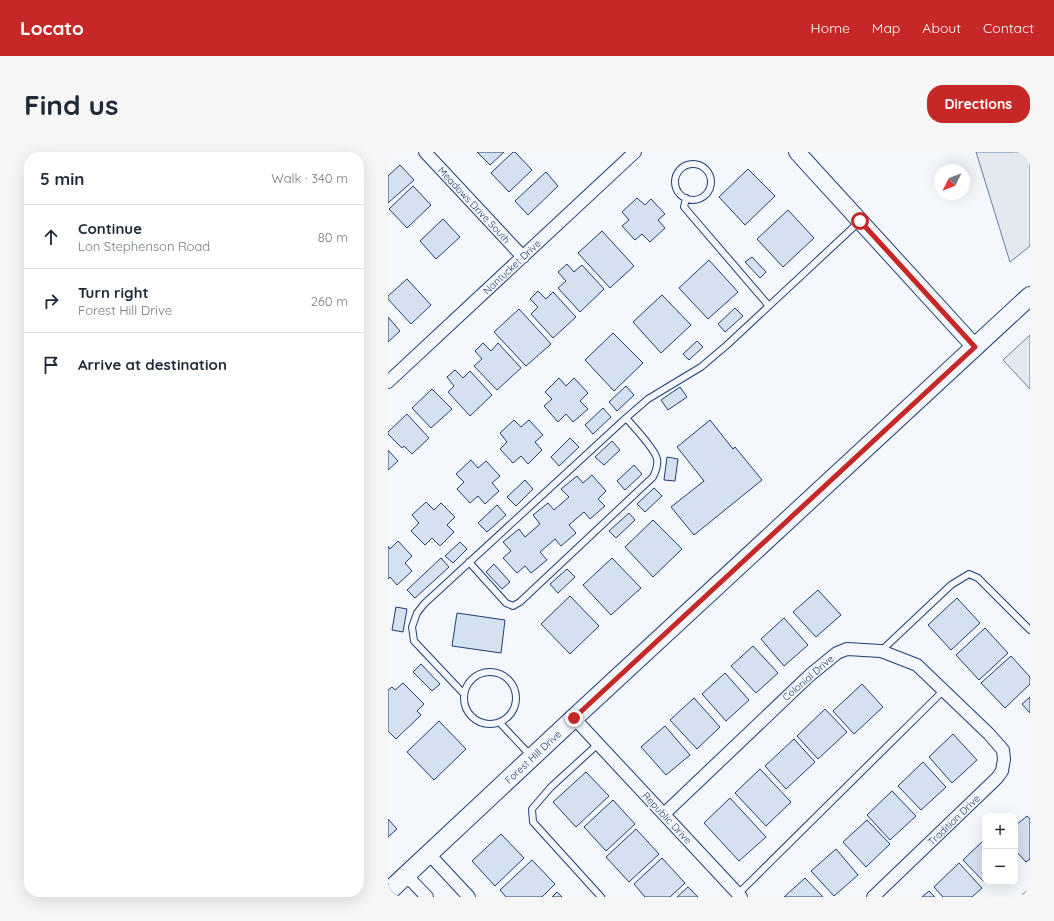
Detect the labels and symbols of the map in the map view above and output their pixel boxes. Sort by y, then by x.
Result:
street label: Meadows Drive South [435,164,513,246]
north arrow [934,164,970,200]
route start [851,212,869,230]
street label: Nantucket Drive [480,237,544,297]
street label: Colonial Drive [780,652,837,704]
route end [565,709,583,727]
street label: Forest Hill Drive [502,727,564,786]
street label: Republic Drive [640,789,695,847]
street label: Tradition Drive [925,792,983,848]

